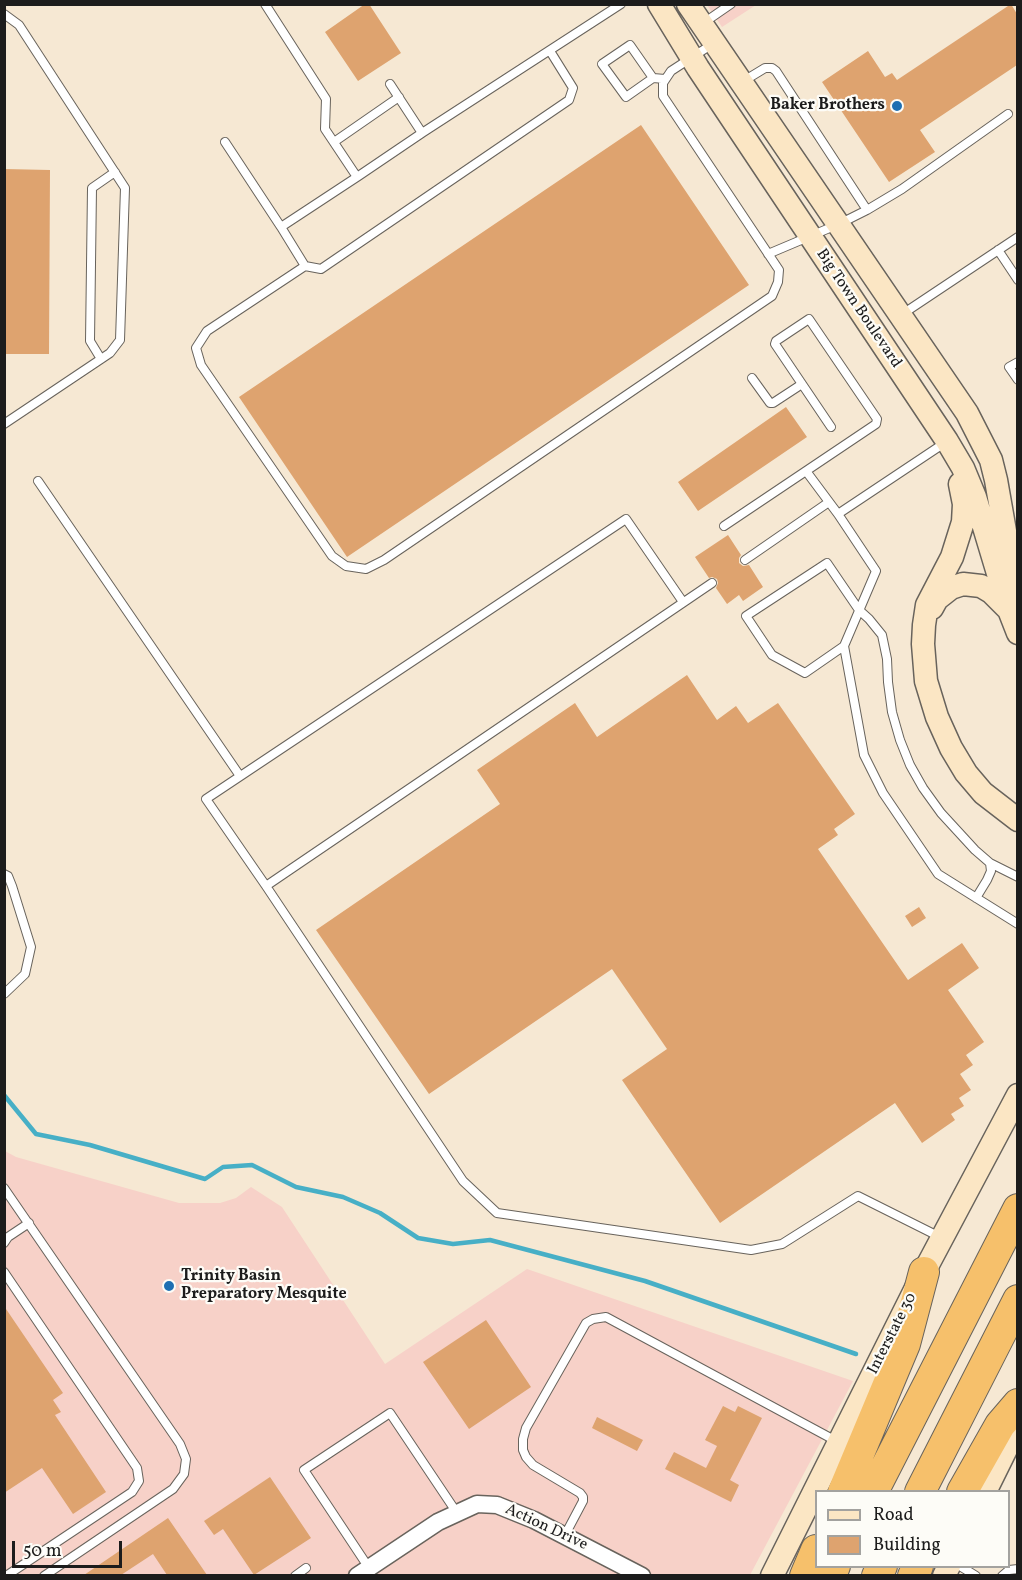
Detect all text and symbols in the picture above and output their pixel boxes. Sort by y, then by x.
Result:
place label: Baker Brothers [770,96,885,116]
marker: Baker Brothers [890,99,904,113]
street label: Big Town Boulevard [811,246,905,372]
place label: Trinity Basin Preparatory Mesquite [181,1267,347,1305]
marker: Trinity Basin Preparatory Mesquite [162,1279,176,1293]
street label: Interstate 30 [864,1290,922,1378]
legend [815,1490,1010,1568]
street label: Action Drive [502,1501,590,1555]
text: Road [873,1503,914,1528]
scale bar [15,1529,124,1567]
text: Building [873,1533,941,1558]
text: 50 m [23,1539,62,1564]

